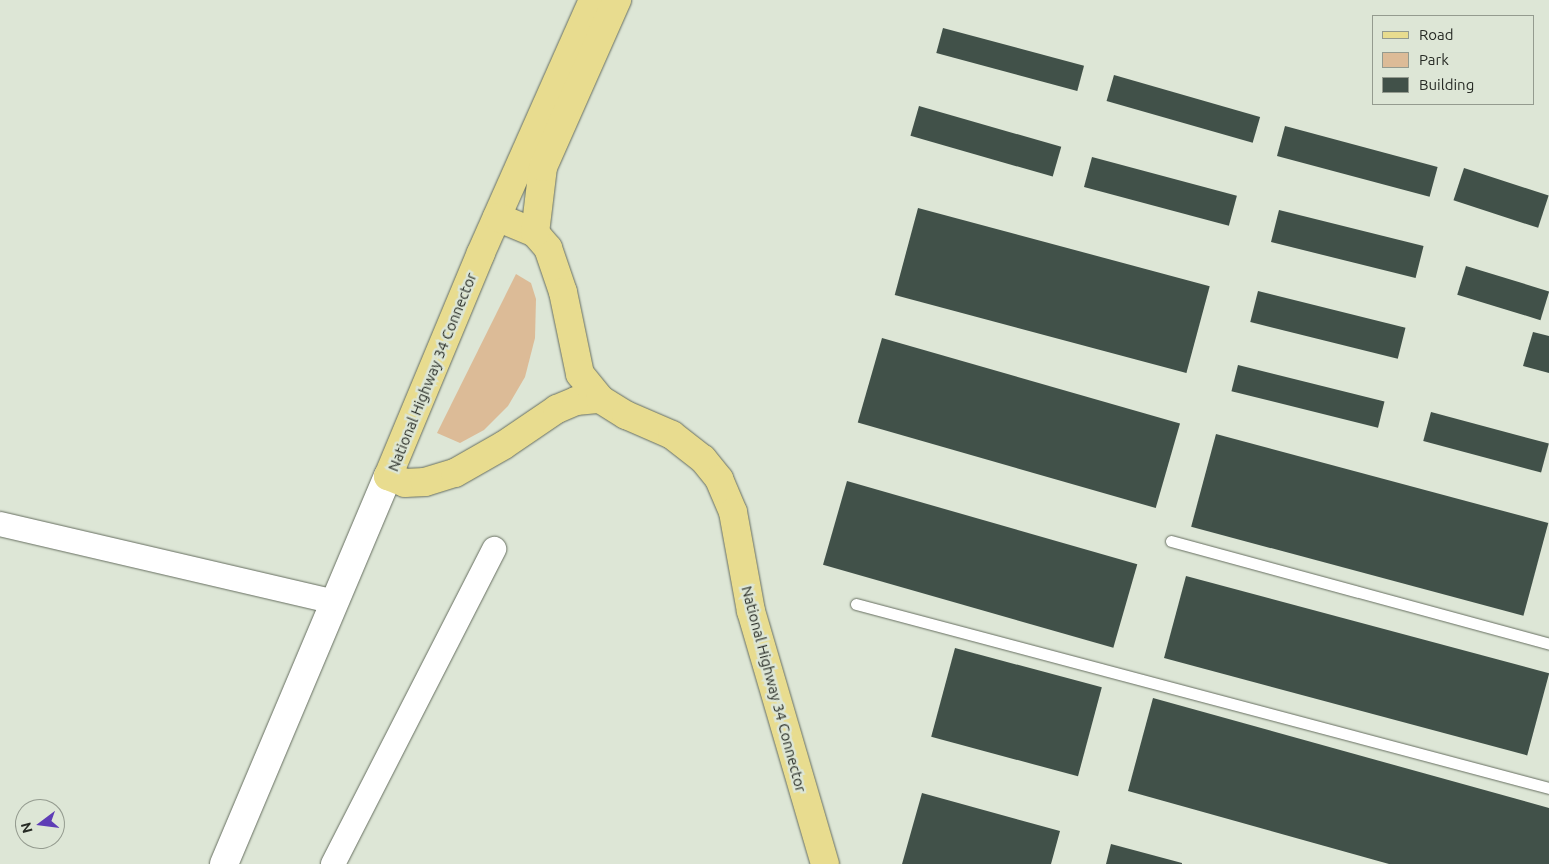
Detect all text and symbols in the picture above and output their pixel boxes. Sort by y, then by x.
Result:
legend [1372,15,1534,105]
text: Road [1419,26,1454,43]
text: Park [1419,51,1449,68]
text: Building [1419,76,1474,93]
street label: National Highway 34 Connector [384,270,480,474]
street label: National Highway 34 Connector [738,584,810,794]
north arrow [15,799,65,849]
text: N [17,821,36,835]

